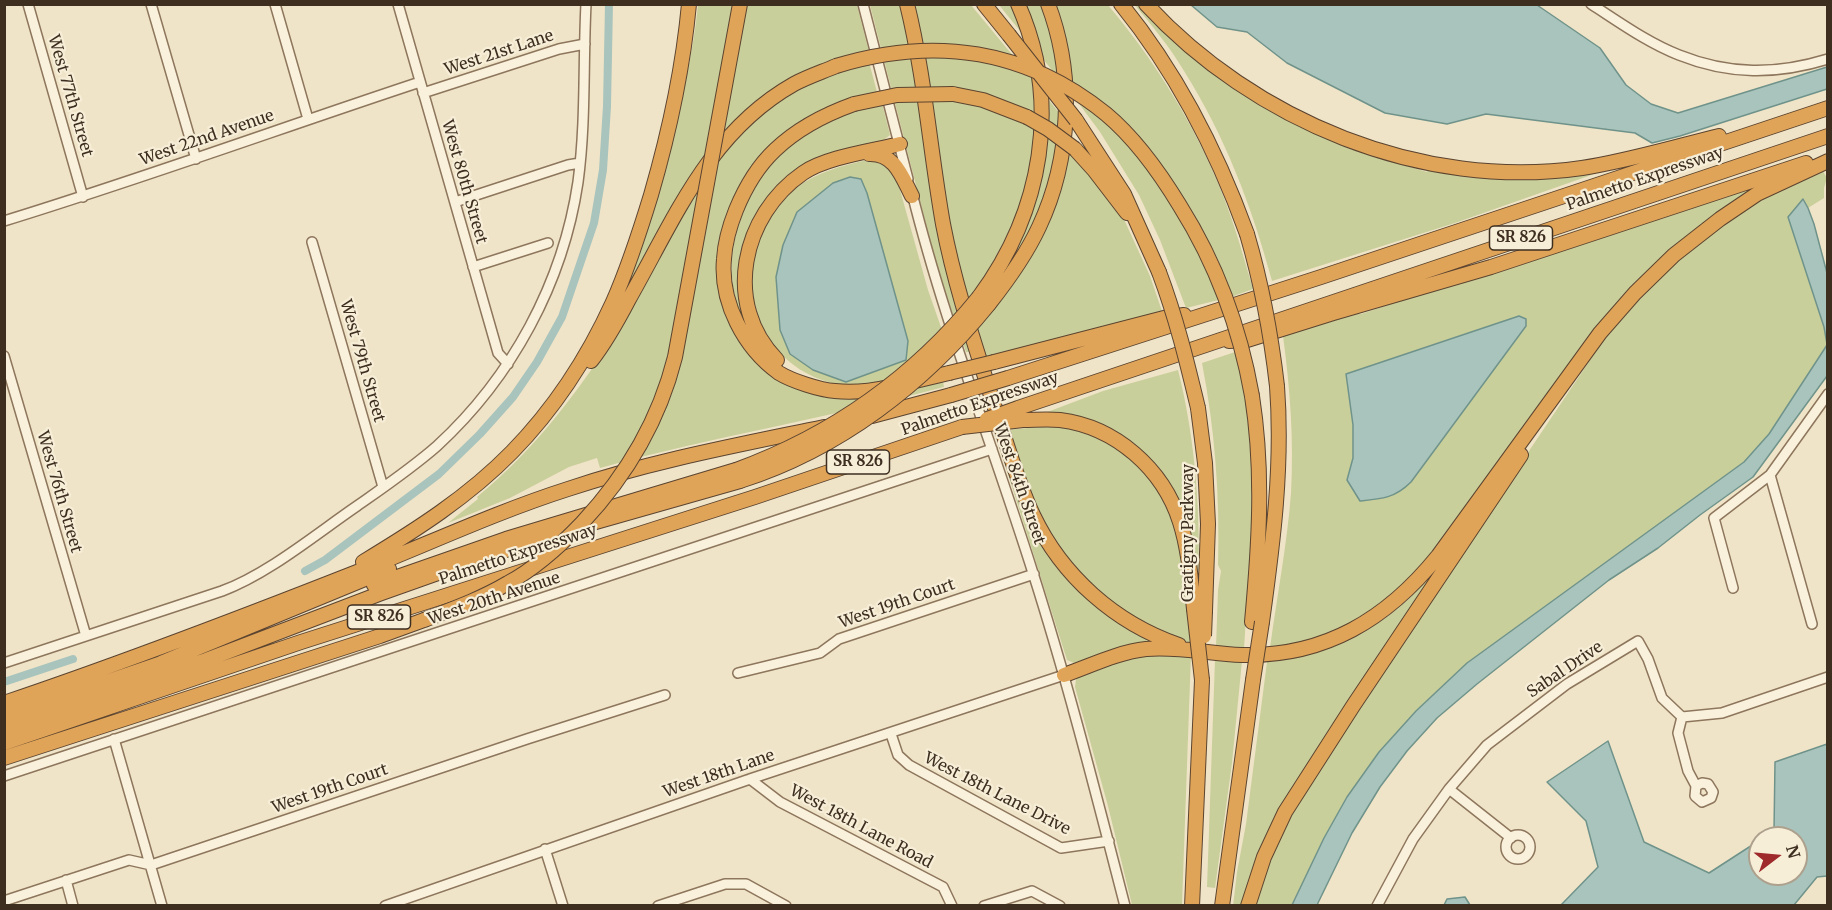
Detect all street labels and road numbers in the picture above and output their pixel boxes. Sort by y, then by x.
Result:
street label: West 21st Lane [442,26,556,80]
street label: West 77th Street [43,33,97,159]
street label: West 22nd Avenue [137,106,277,170]
street label: West 80th Street [437,118,491,246]
street label: Palmetto Expressway [1564,143,1726,215]
road number: SR 826 [1490,226,1552,250]
street label: West 79th Street [335,298,389,424]
street label: Palmetto Expressway [899,368,1061,440]
street label: West 84th Street [989,421,1049,547]
street label: West 76th Street [32,429,86,555]
road number: SR 826 [826,450,890,474]
street label: Gratigny Parkway [1178,464,1198,602]
street label: Palmetto Expressway [437,520,599,590]
street label: West 20th Avenue [426,569,562,629]
street label: West 19th Court [837,575,957,633]
road number: SR 826 [348,605,410,629]
street label: Sabal Drive [1524,638,1606,702]
street label: West 18th Lane [661,746,777,802]
street label: West 18th Lane Drive [921,749,1073,839]
street label: West 19th Court [270,760,390,818]
street label: West 18th Lane Road [786,781,936,873]

